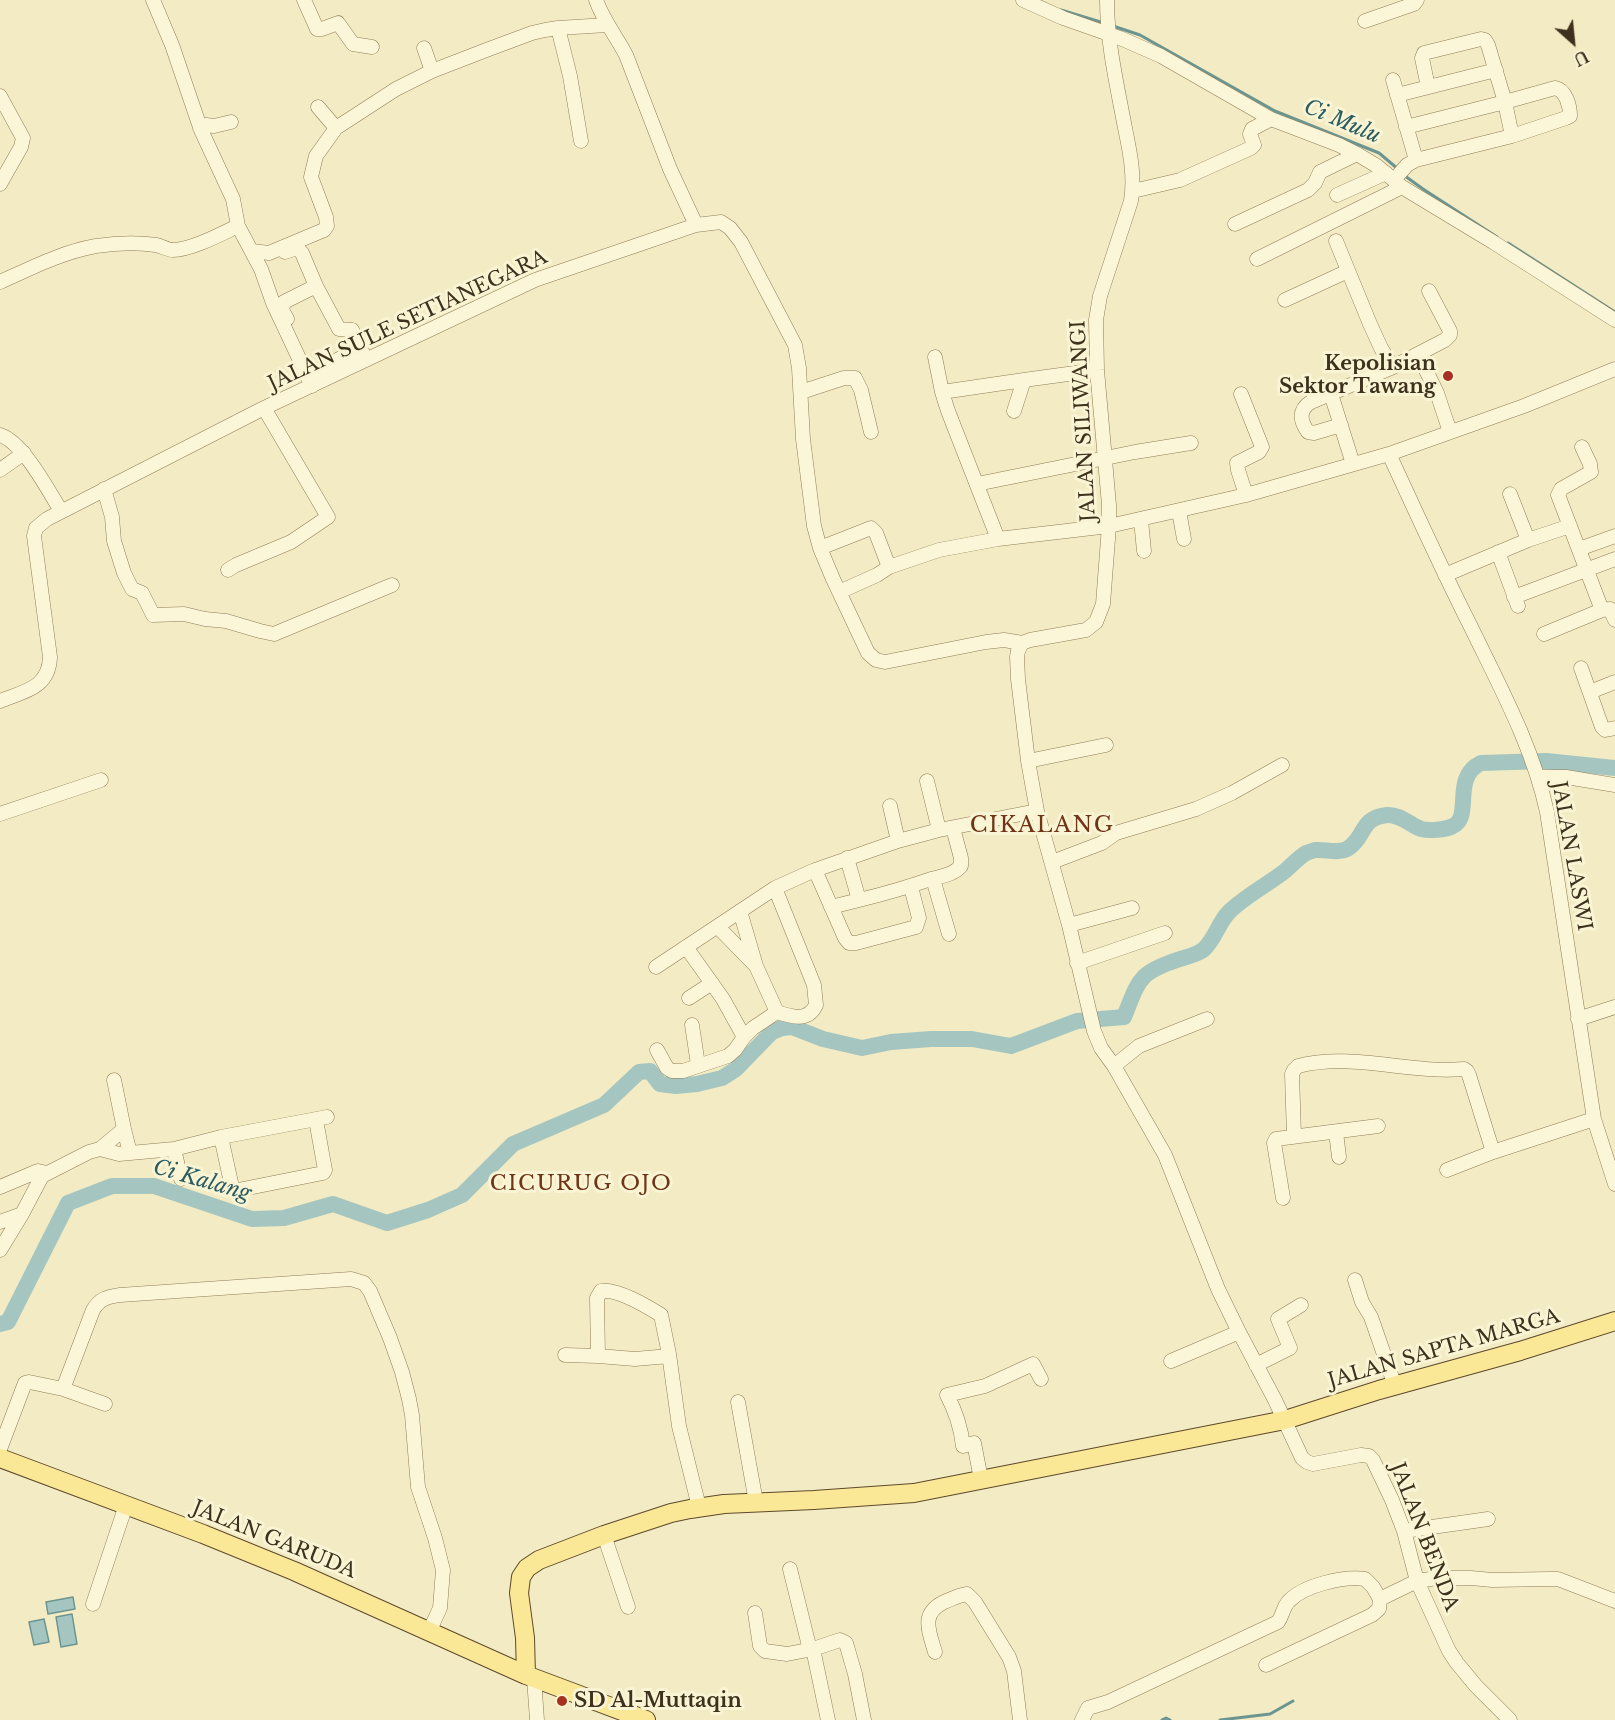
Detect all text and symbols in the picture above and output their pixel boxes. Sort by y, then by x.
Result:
north arrow [1543,12,1603,72]
text: U [1570,46,1592,70]
water label: Ci Mulu [1300,95,1384,149]
street label: JALAN SULE SETIANEGARA [265,246,551,396]
street label: JALAN SILIWANGI [1067,320,1101,522]
place label: Kepolisian Sektor Tawang [1279,352,1436,399]
marker: Kepolisian Sektor Tawang [1441,369,1455,383]
street label: JALAN LASWI [1546,779,1596,933]
district label: CIKALANG [970,813,1114,839]
water label: Ci Kalang [150,1155,254,1207]
district label: CICURUG OJO [490,1171,672,1197]
street label: JALAN SAPTA MARGA [1325,1304,1563,1394]
street label: JALAN BENDA [1385,1459,1463,1615]
street label: JALAN GARUDA [189,1496,359,1584]
place label: SD Al-Muttaqin [574,1689,742,1713]
marker: SD Al-Muttaqin [555,1694,569,1708]

